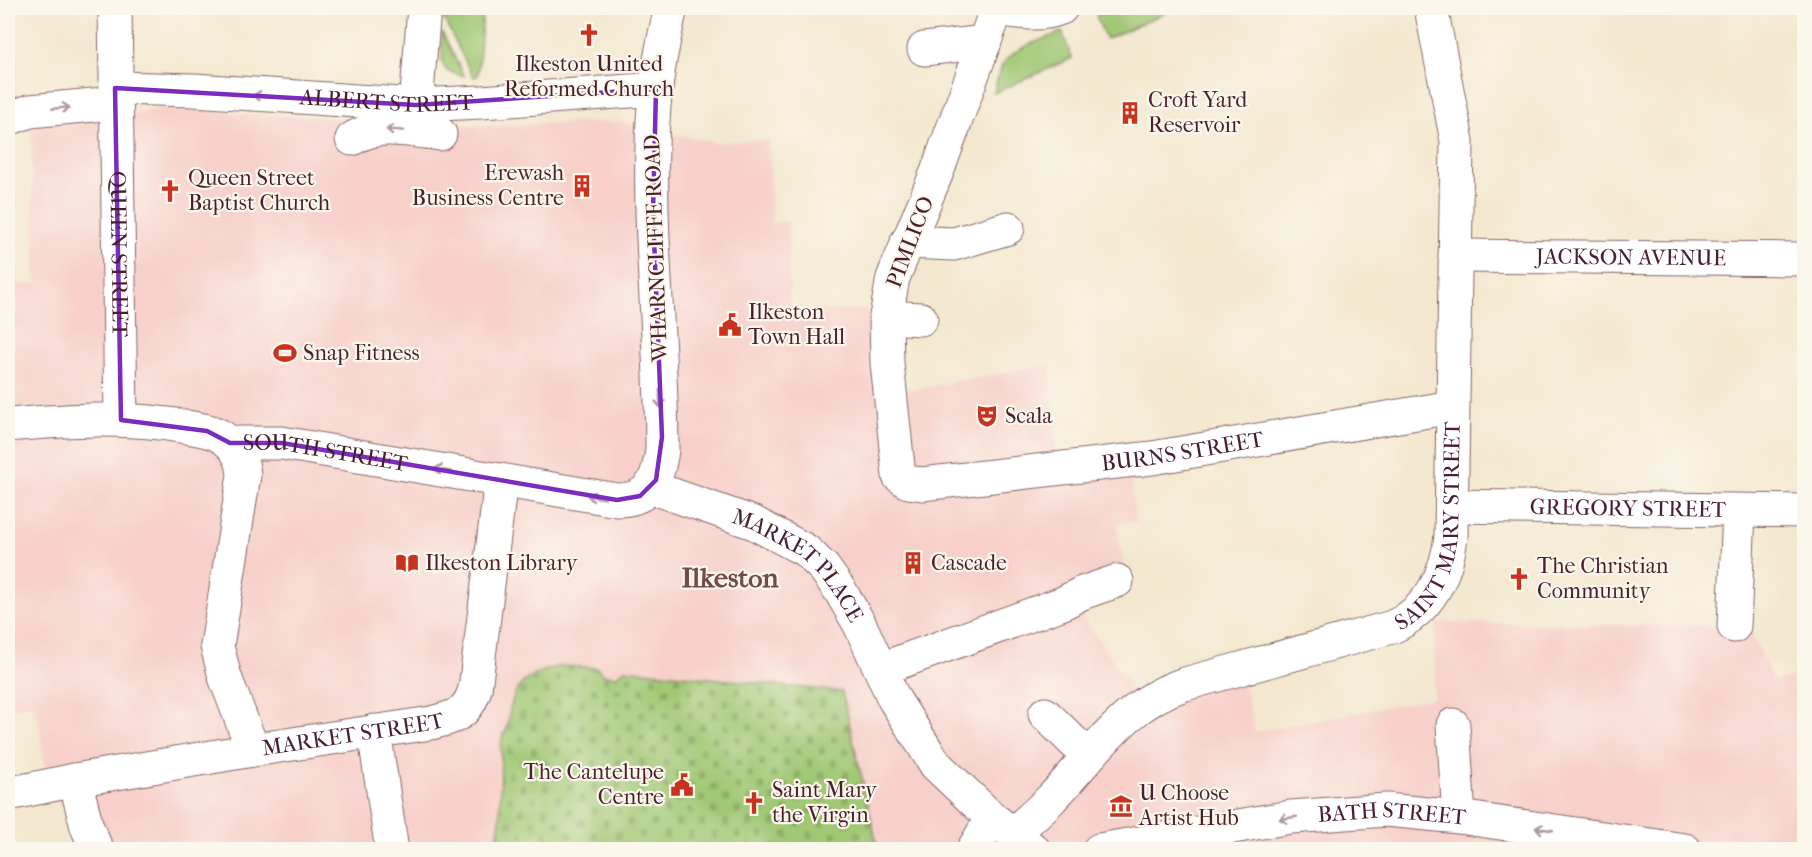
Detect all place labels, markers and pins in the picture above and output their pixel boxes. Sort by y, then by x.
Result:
church icon: Ilkeston United Reformed Church [576,22,602,48]
place label: Ilkeston United Reformed Church [504,51,675,102]
place label: Croft Yard Reservoir [1148,87,1248,138]
building icon: Croft Yard Reservoir [1117,100,1143,126]
place label: Erewash Business Centre [412,160,565,211]
place label: Queen Street Baptist Church [188,165,331,216]
building icon: Erewash Business Centre [569,173,595,199]
church icon: Queen Street Baptist Church [157,178,183,204]
place label: Ilkeston Town Hall [748,299,845,350]
public building icon: Ilkeston Town Hall [717,312,743,338]
sports icon: Snap Fitness [272,340,298,366]
place label: Snap Fitness [303,340,420,366]
theatre icon: Scala [974,403,1000,429]
place label: Scala [1005,403,1053,429]
library icon: Ilkeston Library [394,550,420,576]
place label: Ilkeston Library [425,550,579,576]
building icon: Cascade [900,550,926,576]
place label: Cascade [931,550,1007,576]
place label: The Christian Community [1537,553,1669,604]
church icon: The Christian Community [1506,566,1532,592]
place label: The Cantelupe Centre [523,759,664,810]
public building icon: The Cantelupe Centre [669,772,695,798]
place label: Saint Mary the Virgin [772,777,878,828]
place label: U Choose Artist Hub [1138,780,1239,831]
church icon: Saint Mary the Virgin [741,790,767,816]
museum icon: U Choose Artist Hub [1108,793,1134,819]

